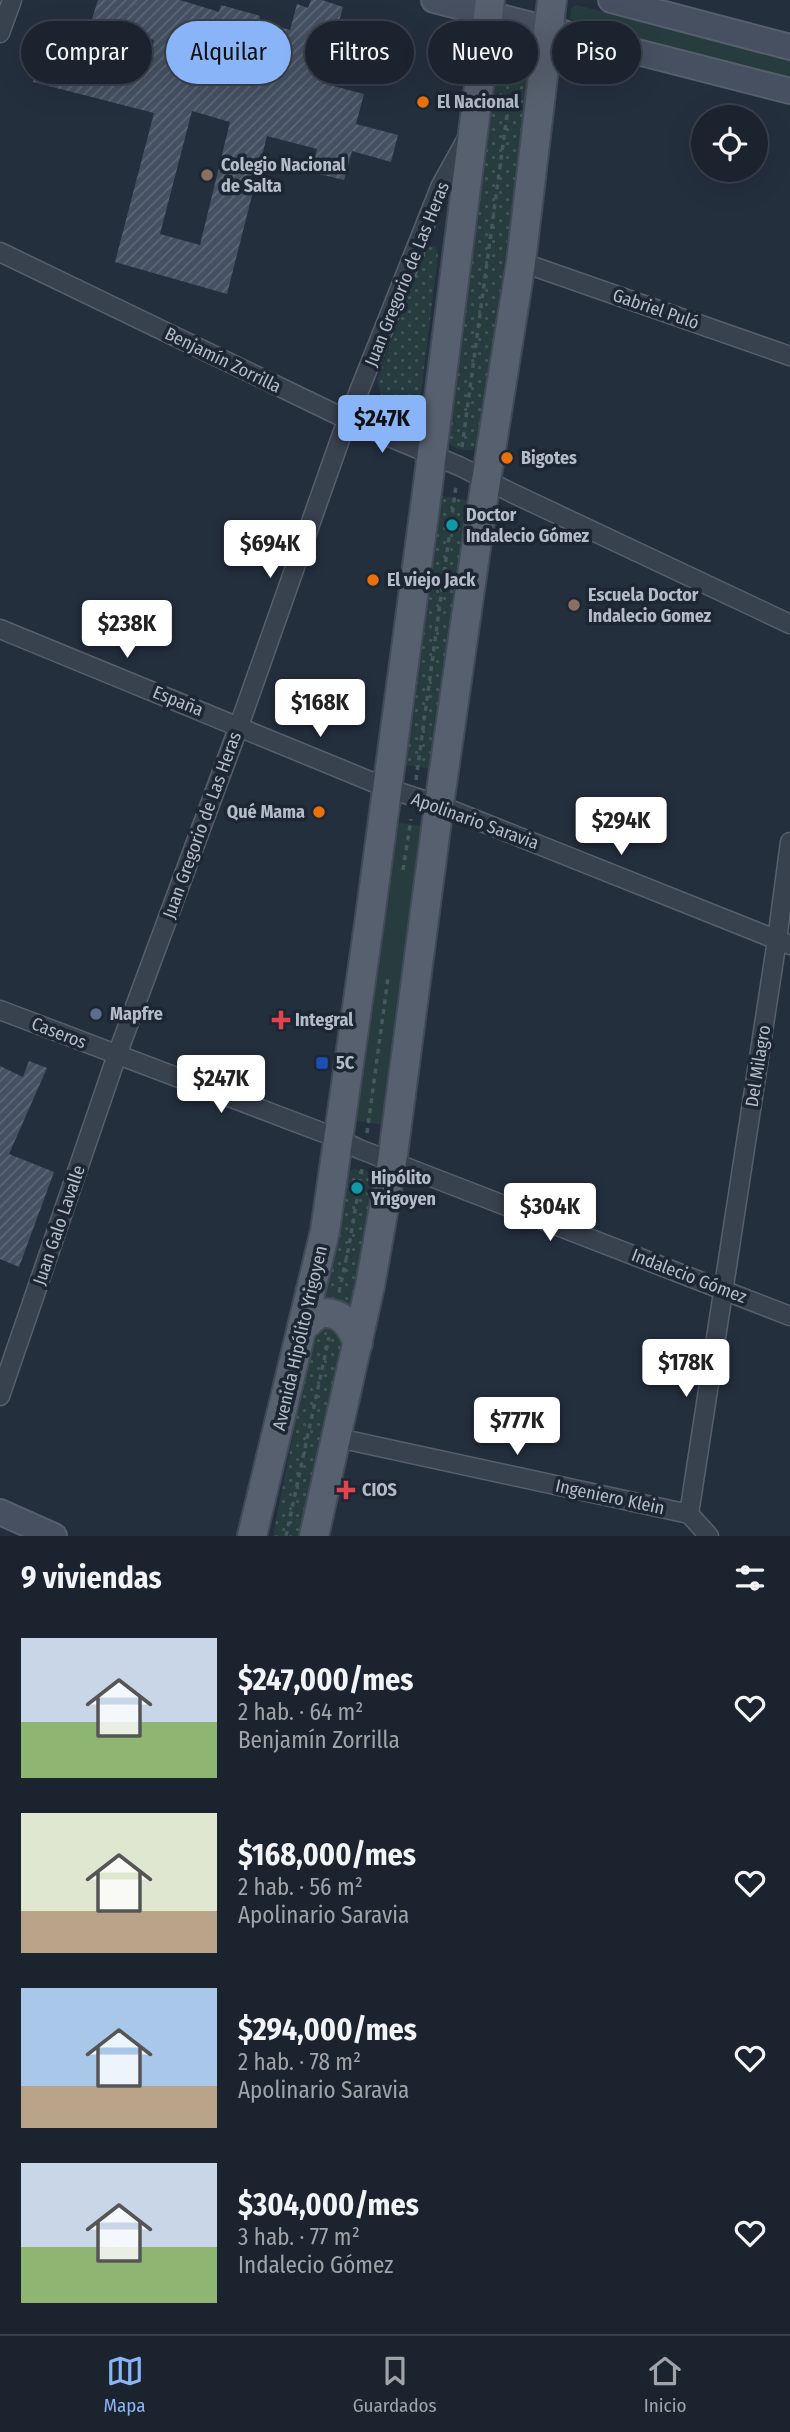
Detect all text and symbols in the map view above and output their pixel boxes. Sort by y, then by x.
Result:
chip: Comprar [21,21,152,84]
chip: Alquilar [166,21,291,84]
chip: Filtros [305,21,414,84]
chip: Nuevo [428,21,538,84]
chip: Piso [552,21,641,84]
place label: El Nacional [437,91,519,113]
marker: El Nacional [415,94,431,110]
map controls [691,105,768,182]
button: locate [691,105,768,182]
place label: Colegio Nacional de Salta [221,154,346,197]
marker: Colegio Nacional de Salta [199,167,215,183]
street label: Juan Gregorio de Las Heras [360,178,454,370]
street label: Gabriel Puló [610,284,702,334]
street label: Benjamín Zorrilla [161,322,285,398]
pin: $247K [333,396,431,455]
text: $247K [354,404,410,432]
place label: Bigotes [521,447,577,469]
marker: Bigotes [499,450,515,466]
place label: Doctor Indalecio Gómez [466,504,590,547]
marker: Doctor Indalecio Gómez [444,517,460,533]
pin: $694K [221,520,319,580]
text: $694K [240,529,300,557]
place label: El viejo Jack [387,569,476,591]
marker: El viejo Jack [365,572,381,588]
place label: Escuela Doctor Indalecio Gomez [588,584,712,627]
marker: Escuela Doctor Indalecio Gomez [566,597,582,613]
pin: $238K [78,600,176,660]
text: $238K [98,609,156,637]
pin: $168K [271,680,369,739]
street label: España [150,681,207,721]
text: $168K [291,688,349,716]
street label: Juan Gregorio de Las Heras [158,728,246,921]
street label: Apolinario Saravia [408,788,542,854]
pin: $294K [572,798,670,857]
place label: Qué Mama [227,801,305,823]
marker: Qué Mama [311,804,327,820]
text: $294K [592,806,650,834]
place label: Mapfre [110,1003,163,1025]
marker: Mapfre [88,1006,104,1022]
place label: Integral [295,1009,353,1031]
street label: Caseros [28,1012,90,1054]
marker: Integral [273,1012,289,1028]
street label: Del Milagro [741,1023,775,1109]
place label: 5C [336,1052,355,1074]
marker: 5C [314,1055,330,1071]
pin: $247K [172,1056,270,1115]
text: $247K [193,1064,249,1092]
street label: Juan Galo Lavalle [28,1162,90,1288]
place label: Hipólito Yrigoyen [370,1167,436,1210]
marker: Hipólito Yrigoyen [349,1180,365,1196]
pin: $304K [501,1184,599,1243]
text: $304K [520,1192,580,1220]
street label: Avenida Hipólito Yrigoyen [268,1243,332,1433]
street label: Indalecio Gómez [628,1244,750,1308]
pin: $178K [637,1340,735,1399]
text: $178K [658,1348,714,1376]
pin: $777K [468,1398,566,1457]
text: $777K [490,1406,544,1434]
street label: Ingeniero Klein [554,1475,666,1519]
place label: CIOS [362,1479,397,1501]
marker: CIOS [336,1480,356,1500]
icon: filters [731,1559,769,1597]
text: 9 viviendas [21,1560,162,1596]
text: $247,000/mes [238,1662,413,1698]
icon: home [77,1666,161,1750]
icon: heart [731,1689,769,1727]
text: 2 hab. · 64 m² [238,1698,363,1726]
text: Benjamín Zorrilla [238,1726,400,1754]
text: $168,000/mes [238,1837,416,1873]
icon: home [77,1841,161,1925]
icon: heart [731,1864,769,1902]
text: 2 hab. · 56 m² [238,1873,363,1901]
text: Apolinario Saravia [238,1901,409,1929]
text: $294,000/mes [238,2012,417,2048]
icon: home [77,2016,161,2100]
icon: heart [731,2039,769,2077]
text: 2 hab. · 78 m² [238,2048,361,2076]
text: Apolinario Saravia [238,2076,409,2104]
text: $304,000/mes [238,2187,419,2223]
icon: home [77,2191,161,2275]
icon: heart [731,2214,769,2252]
text: 3 hab. · 77 m² [238,2223,360,2251]
text: Indalecio Gómez [238,2251,393,2279]
tab: Mapa [104,2352,146,2417]
tab: Guardados [353,2352,437,2417]
tab: Inicio [644,2352,686,2417]

